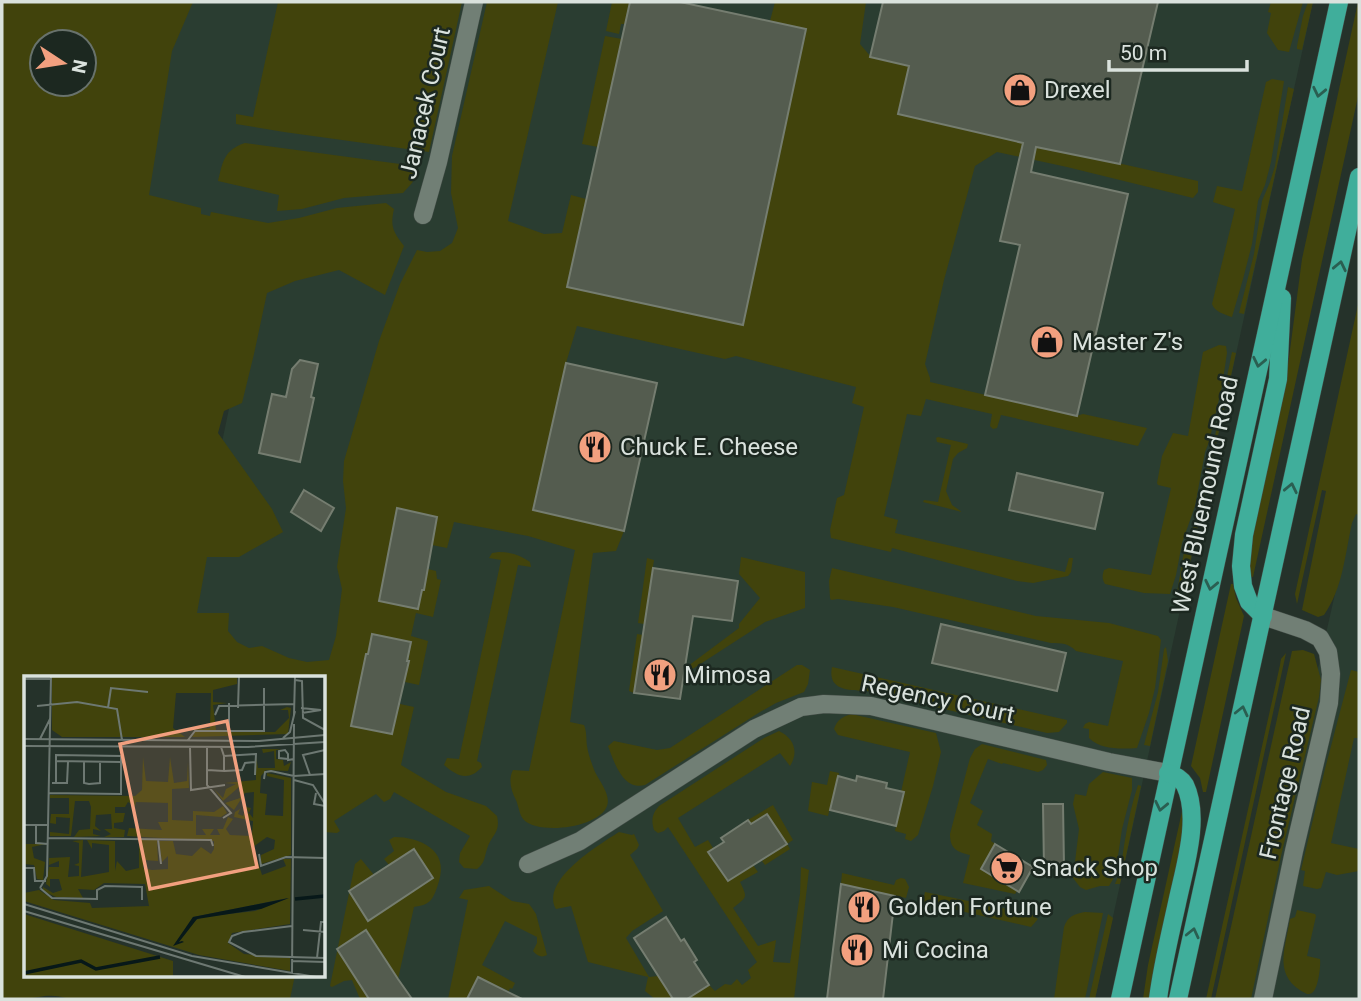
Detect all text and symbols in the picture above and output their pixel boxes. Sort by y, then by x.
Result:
street label: Janacek Court [394,24,456,182]
north arrow [28,28,98,98]
scale bar [1109,28,1247,72]
text: 50 m [1120,41,1167,65]
text: N [66,57,92,75]
shop icon: Drexel [1001,71,1039,109]
place label: Drexel [1044,76,1111,104]
one-way arrow [1313,86,1328,98]
one-way arrow [1331,260,1346,272]
shop icon: Master Z's [1028,323,1066,361]
place label: Master Z's [1072,328,1183,356]
one-way arrow [1253,356,1268,368]
street label: West Bluemound Road [1166,374,1244,616]
restaurant icon: Chuck E. Cheese [576,428,614,466]
place label: Chuck E. Cheese [620,433,798,461]
one-way arrow [1283,482,1298,494]
one-way arrow [1204,579,1219,591]
restaurant icon: Mimosa [641,656,679,694]
place label: Mimosa [684,661,771,689]
street label: Regency Court [859,669,1017,729]
inset map [24,676,326,976]
street label: Frontage Road [1254,704,1316,862]
one-way arrow [1234,705,1249,717]
one-way arrow [1154,800,1169,812]
supermarket icon: Snack Shop [988,849,1026,887]
place label: Snack Shop [1032,854,1158,882]
restaurant icon: Golden Fortune [845,888,883,926]
place label: Golden Fortune [888,893,1052,921]
one-way arrow [1185,927,1199,939]
restaurant icon: Mi Cocina [838,931,876,969]
place label: Mi Cocina [882,936,989,964]

